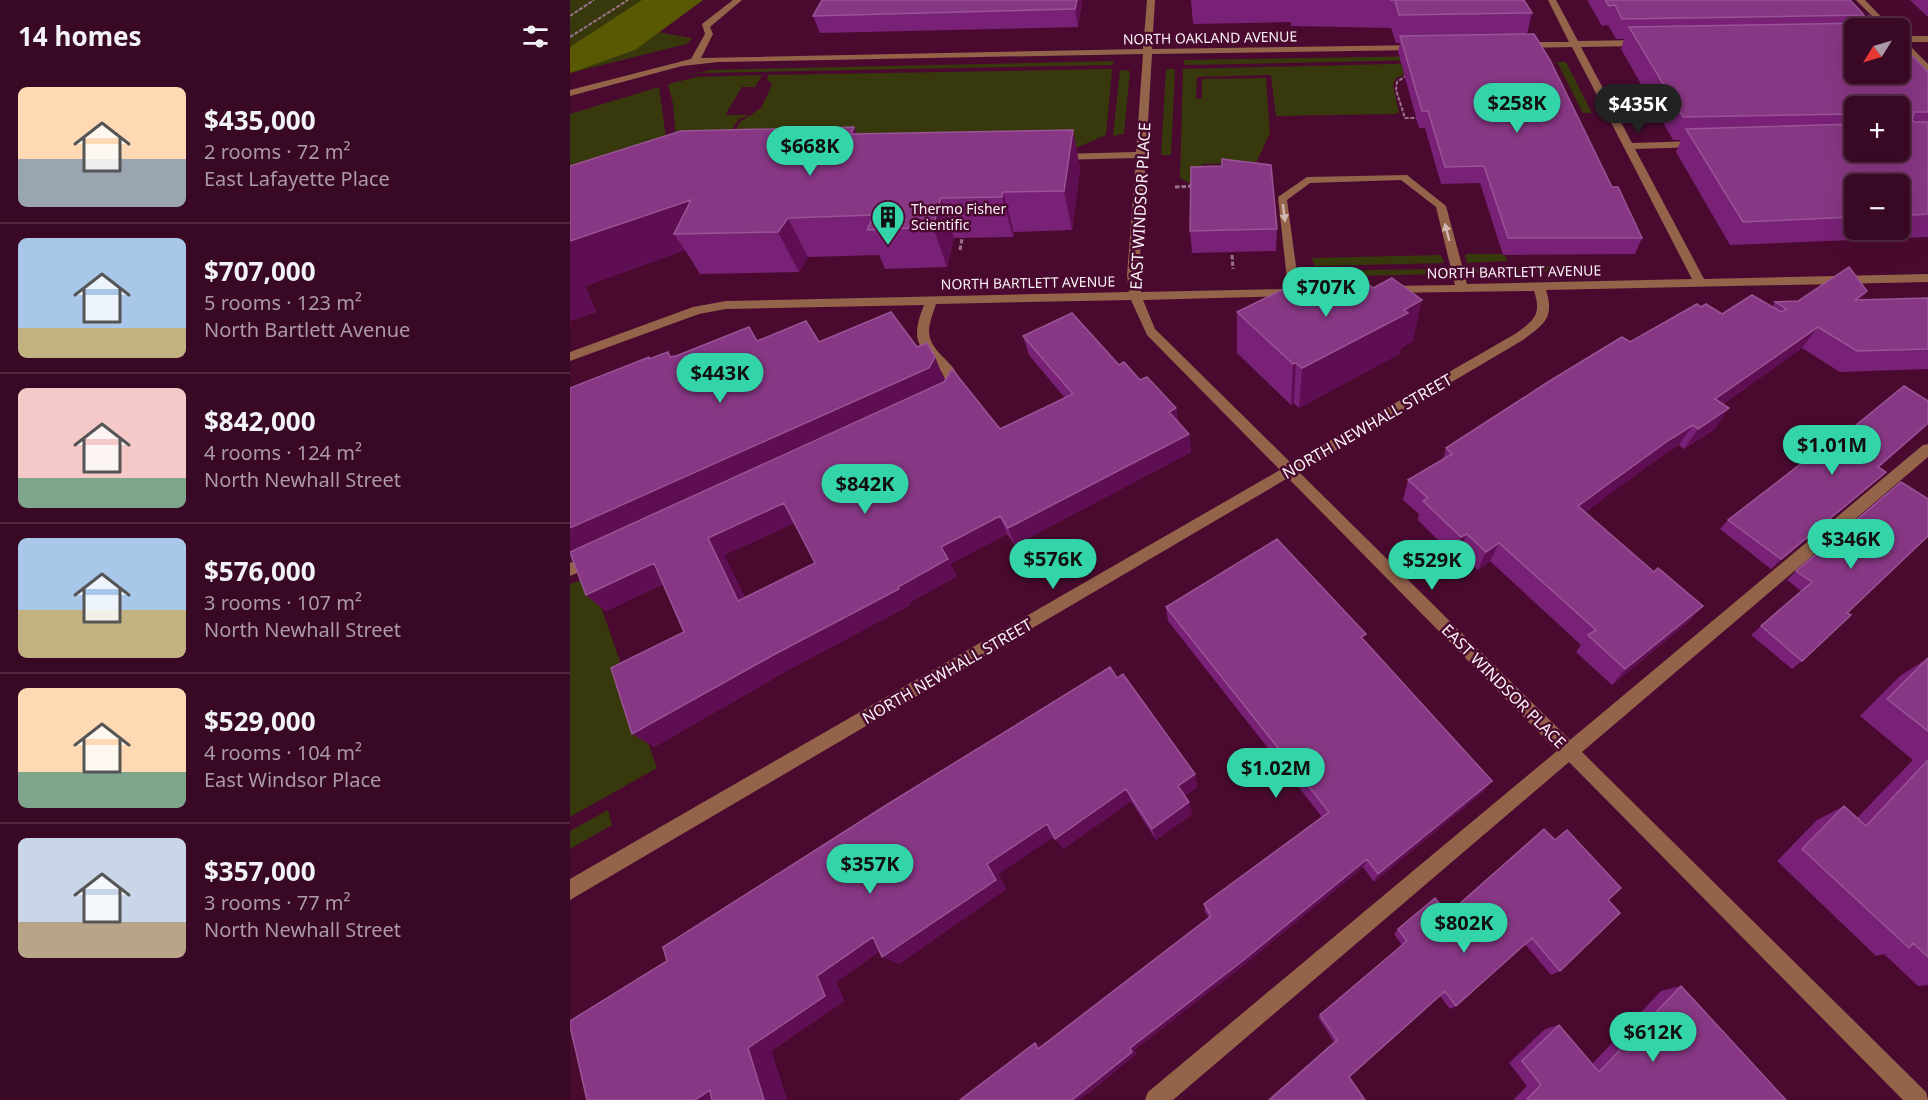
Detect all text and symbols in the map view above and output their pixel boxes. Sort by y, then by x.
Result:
text: 14 homes [18,18,142,54]
north arrow [1844,18,1910,84]
map controls [1844,18,1910,240]
icon: filters [519,20,552,53]
street label: NORTH OAKLAND AVENUE [1123,26,1297,49]
pin: $258K [1475,83,1559,134]
pin: $435K [1596,84,1680,135]
text: $258K [1487,89,1547,116]
text: $435K [1608,90,1668,117]
button: + [1844,96,1910,162]
text: $435,000 [204,102,316,138]
icon: home [66,111,138,183]
street label: EAST WINDSOR PLACE [1125,122,1155,290]
pin: $668K [768,126,852,177]
text: $668K [780,132,840,159]
text: 2 rooms · 72 m² [204,138,351,165]
text: East Lafayette Place [204,165,390,192]
button: − [1844,174,1910,240]
building icon: Thermo Fisher Scientific [870,199,906,246]
place label: Thermo Fisher Scientific [911,199,1006,234]
one-way arrow [1279,204,1289,223]
one-way arrow [1442,223,1452,241]
text: $707,000 [204,253,316,289]
street label: NORTH BARTLETT AVENUE [1427,260,1601,283]
icon: home [66,262,138,334]
pin: $707K [1284,267,1368,318]
street label: NORTH BARTLETT AVENUE [941,271,1115,294]
text: $707K [1296,273,1356,300]
text: 5 rooms · 123 m² [204,289,362,316]
text: North Bartlett Avenue [204,316,410,343]
pin: $443K [678,353,762,404]
text: $443K [690,359,750,386]
street label: NORTH NEWHALL STREET [1278,368,1456,484]
text: $842,000 [204,403,316,439]
icon: home [66,412,138,484]
pin: $1.01M [1783,425,1881,476]
text: $1.01M [1797,431,1867,458]
text: 4 rooms · 124 m² [204,439,362,466]
pin: $842K [823,464,907,515]
text: North Newhall Street [204,466,401,493]
text: $842K [835,470,895,497]
pin: $346K [1809,519,1893,570]
text: $346K [1821,525,1881,552]
pin: $576K [1011,539,1095,590]
pin: $529K [1390,540,1474,591]
text: $576K [1023,545,1083,572]
text: $529K [1402,546,1462,573]
text: $576,000 [204,553,316,589]
icon: home [66,562,138,634]
text: 3 rooms · 107 m² [204,589,362,616]
street label: NORTH NEWHALL STREET [858,613,1036,729]
text: North Newhall Street [204,616,401,643]
street label: EAST WINDSOR PLACE [1437,619,1571,753]
text: $529,000 [204,703,316,739]
icon: home [66,712,138,784]
text: 4 rooms · 104 m² [204,739,362,766]
pin: $1.02M [1227,748,1325,799]
text: $1.02M [1241,754,1311,781]
text: East Windsor Place [204,766,381,793]
pin: $357K [828,844,912,895]
text: $357K [840,850,900,877]
text: $357,000 [204,853,316,889]
icon: home [66,862,138,934]
text: 3 rooms · 77 m² [204,889,351,916]
pin: $802K [1422,903,1506,954]
text: $802K [1434,909,1494,936]
text: North Newhall Street [204,916,401,943]
pin: $612K [1611,1012,1695,1063]
text: $612K [1623,1018,1683,1045]

